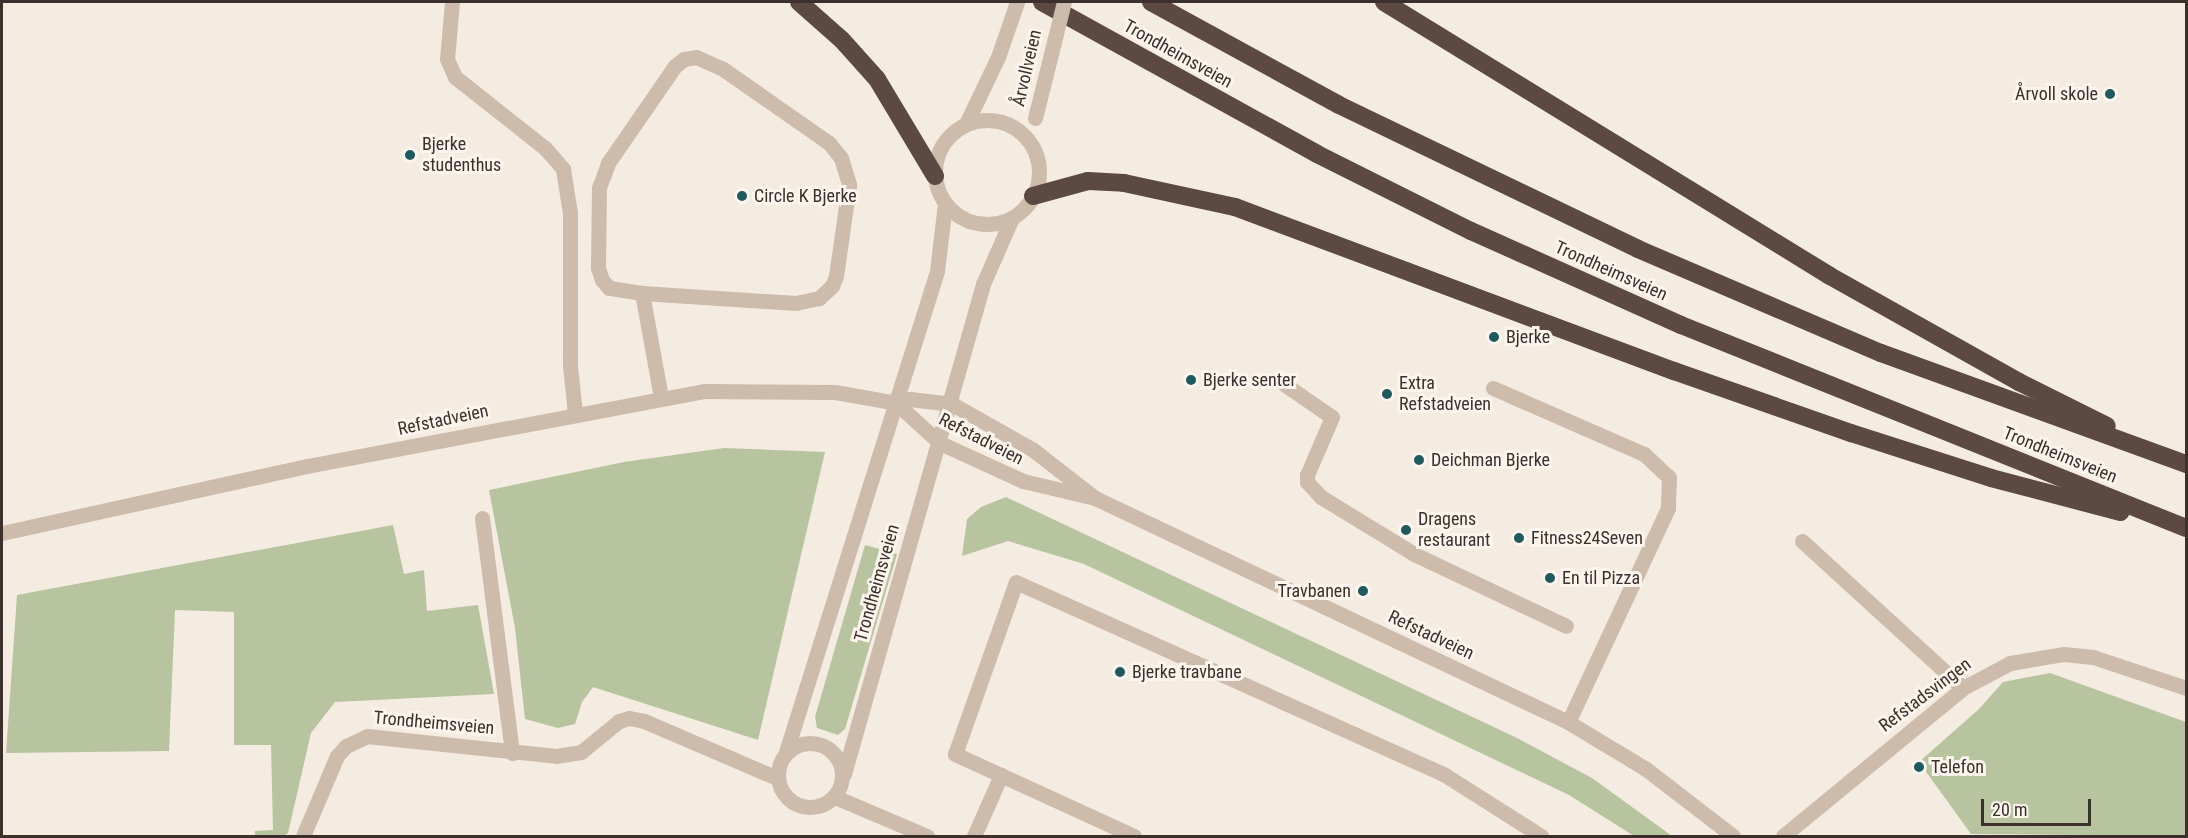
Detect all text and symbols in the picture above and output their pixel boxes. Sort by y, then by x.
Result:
street label: Trondheimsveien [1120,15,1236,93]
street label: Årvollveien [1008,27,1046,109]
place label: Årvoll skole [2015,83,2098,105]
marker: Årvoll skole [2103,87,2117,101]
place label: Bjerke studenthus [422,134,501,176]
marker: Bjerke studenthus [403,148,417,162]
place label: Circle K Bjerke [754,185,857,207]
marker: Circle K Bjerke [735,189,749,203]
street label: Trondheimsveien [1551,237,1671,305]
place label: Bjerke [1506,326,1550,348]
marker: Bjerke [1487,330,1501,344]
place label: Bjerke senter [1203,369,1296,391]
marker: Bjerke senter [1184,373,1198,387]
place label: Extra Refstadveien [1399,373,1491,416]
marker: Extra Refstadveien [1380,387,1394,401]
street label: Refstadveien [396,400,490,440]
street label: Refstadveien [935,408,1027,470]
street label: Trondheimsveien [2000,422,2120,488]
place label: Deichman Bjerke [1431,449,1550,471]
marker: Deichman Bjerke [1412,453,1426,467]
place label: Dragens restaurant [1418,509,1490,552]
street label: Trondheimsveien [850,522,904,644]
marker: Dragens restaurant [1399,523,1413,537]
place label: Fitness24Seven [1531,527,1643,549]
marker: Fitness24Seven [1512,531,1526,545]
place label: En til Pizza [1562,567,1640,589]
marker: En til Pizza [1543,571,1557,585]
place label: Travbanen [1278,580,1351,602]
marker: Travbanen [1356,584,1370,598]
street label: Refstadveien [1385,606,1477,664]
street label: Refstadsvingen [1875,653,1975,737]
place label: Bjerke travbane [1132,661,1242,683]
marker: Bjerke travbane [1113,665,1127,679]
street label: Trondheimsveien [373,707,495,739]
place label: Telefon [1931,756,1984,778]
marker: Telefon [1912,760,1926,774]
scale bar [1984,787,2094,825]
text: 20 m [1992,799,2027,820]

